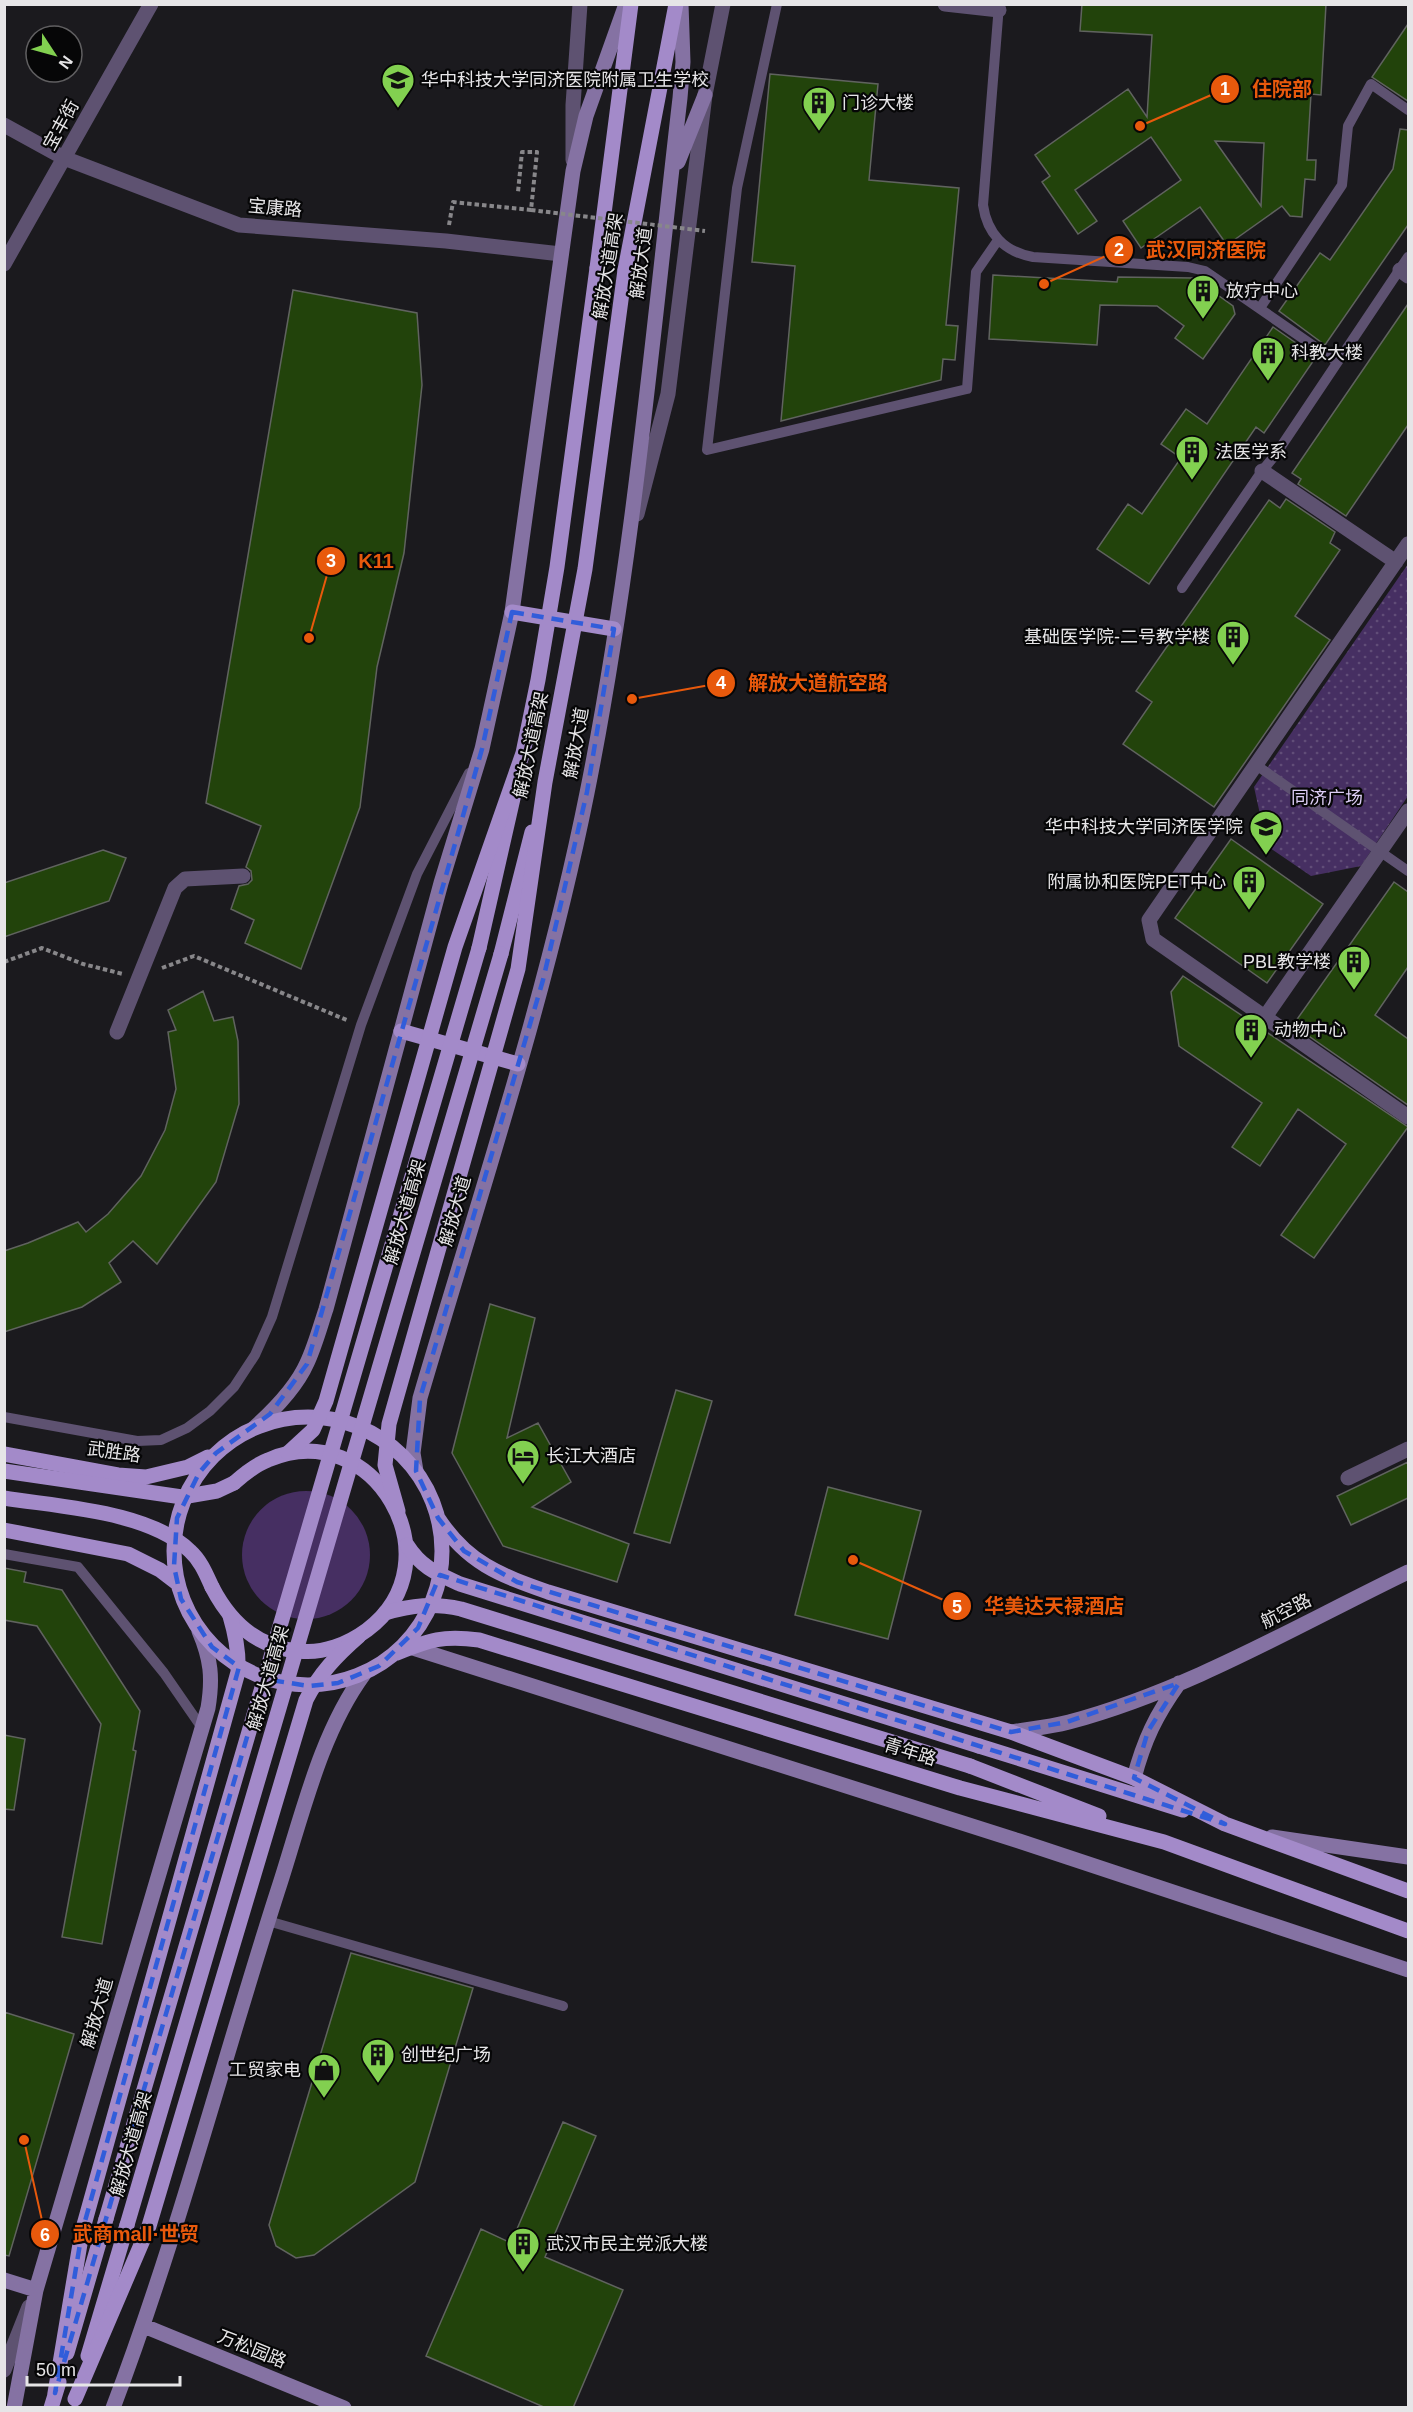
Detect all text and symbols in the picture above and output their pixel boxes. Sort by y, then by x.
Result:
north arrow [24,24,84,84]
text: N [55,53,76,72]
school or university icon: 华中科技大学同济医院附属卫生学校 [380,62,416,109]
place label: 华中科技大学同济医院附属卫生学校 [421,70,709,90]
callout: 住院部 [1210,70,1324,108]
text: 住院部 [1252,78,1312,100]
text: 1 [1220,79,1230,99]
building icon: 门诊大楼 [801,85,837,132]
place label: 门诊大楼 [842,93,914,113]
street label: 宝丰街 [39,97,83,153]
street label: 宝康路 [247,196,303,220]
street label: 解放大道高架 [590,211,626,321]
street label: 解放大道 [627,226,655,300]
callout: 武汉同济医院 [1104,231,1278,269]
text: 武汉同济医院 [1146,239,1266,261]
text: 2 [1114,240,1124,260]
building icon: 放疗中心 [1185,273,1221,320]
place label: 放疗中心 [1226,281,1298,301]
building icon: 科教大楼 [1250,335,1286,382]
place label: 科教大楼 [1291,343,1363,363]
building icon: 法医学系 [1174,434,1210,481]
place label: 法医学系 [1215,442,1287,462]
callout: K11 [316,542,405,580]
text: K11 [358,550,394,572]
text: 3 [326,551,336,571]
building icon: 基础医学院-二号教学楼 [1215,619,1251,666]
place label: 基础医学院-二号教学楼 [1024,627,1210,647]
callout: 解放大道航空路 [706,664,900,702]
text: 解放大道航空路 [748,672,888,694]
text: 4 [716,673,726,693]
street label: 解放大道高架 [510,690,552,800]
street label: 解放大道 [560,706,592,780]
park label: 同济广场 [1291,788,1363,808]
school or university icon: 华中科技大学同济医学院 [1248,809,1284,856]
place label: 华中科技大学同济医学院 [1045,817,1243,837]
building icon: 附属协和医院PET中心 [1231,864,1267,911]
place label: 附属协和医院PET中心 [1047,872,1226,892]
building icon: PBL教学楼 [1336,944,1372,991]
place label: PBL教学楼 [1243,952,1331,972]
building icon: 动物中心 [1233,1012,1269,1059]
place label: 动物中心 [1274,1020,1346,1040]
street label: 解放大道高架 [381,1157,429,1267]
street label: 解放大道 [435,1174,475,1248]
street label: 武胜路 [86,1438,142,1466]
hotel icon: 长江大酒店 [505,1438,541,1485]
place label: 长江大酒店 [546,1446,636,1466]
callout: 华美达天禄酒店 [942,1587,1136,1625]
street label: 航空路 [1257,1590,1315,1632]
text: 华美达天禄酒店 [984,1595,1124,1617]
text: 5 [952,1597,962,1617]
street label: 解放大道高架 [244,1623,292,1733]
street label: 青年路 [881,1735,939,1769]
street label: 解放大道 [77,1976,117,2050]
building icon: 创世纪广场 [360,2037,396,2084]
place label: 创世纪广场 [401,2045,491,2065]
shop icon: 工贸家电 [306,2052,342,2099]
place label: 工贸家电 [229,2060,301,2080]
street label: 解放大道高架 [107,2089,155,2199]
callout: 武商mall·世贸 [30,2215,211,2253]
text: 武商mall·世贸 [73,2223,199,2245]
text: 6 [40,2225,50,2245]
building icon: 武汉市民主党派大楼 [505,2226,541,2273]
place label: 武汉市民主党派大楼 [546,2234,708,2254]
street label: 万松园路 [215,2326,289,2372]
scale bar [27,2349,180,2387]
text: 50 m [36,2360,76,2380]

